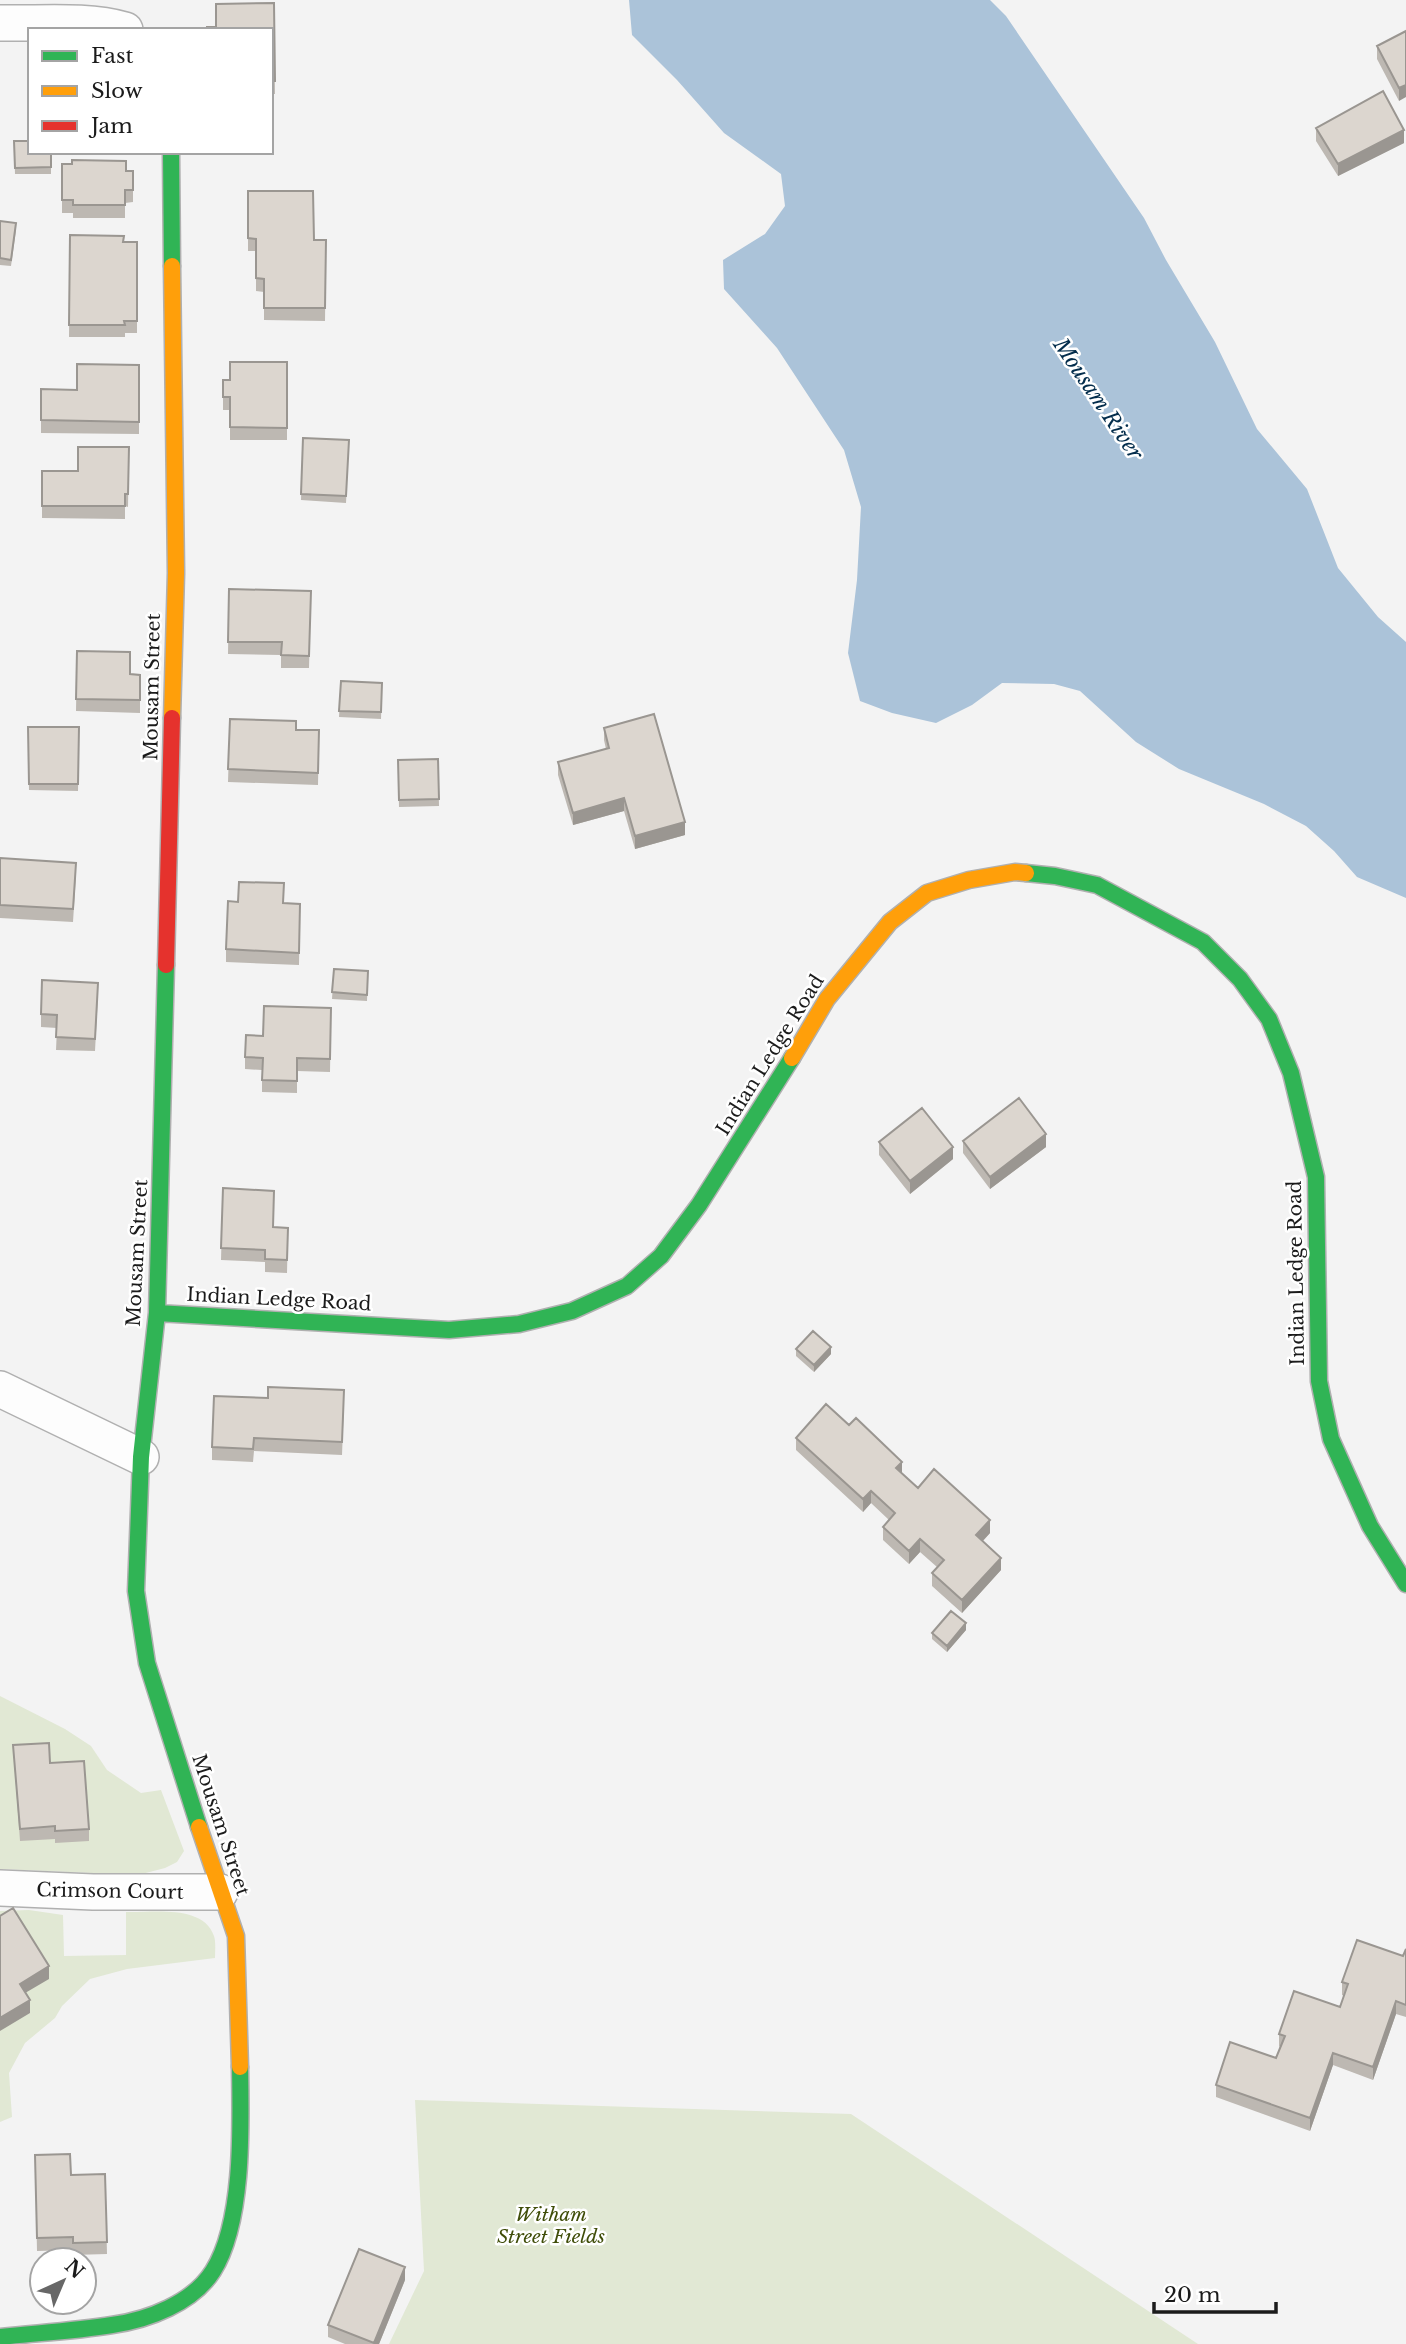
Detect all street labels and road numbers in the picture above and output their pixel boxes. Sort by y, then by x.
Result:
street label: Mousam Street [139,612,165,761]
street label: Indian Ledge Road [711,970,829,1140]
street label: Mousam Street [122,1178,152,1327]
street label: Indian Ledge Road [1283,1180,1309,1366]
street label: Indian Ledge Road [186,1283,372,1315]
street label: Mousam Street [187,1751,255,1899]
street label: Crimson Court [36,1878,185,1904]

